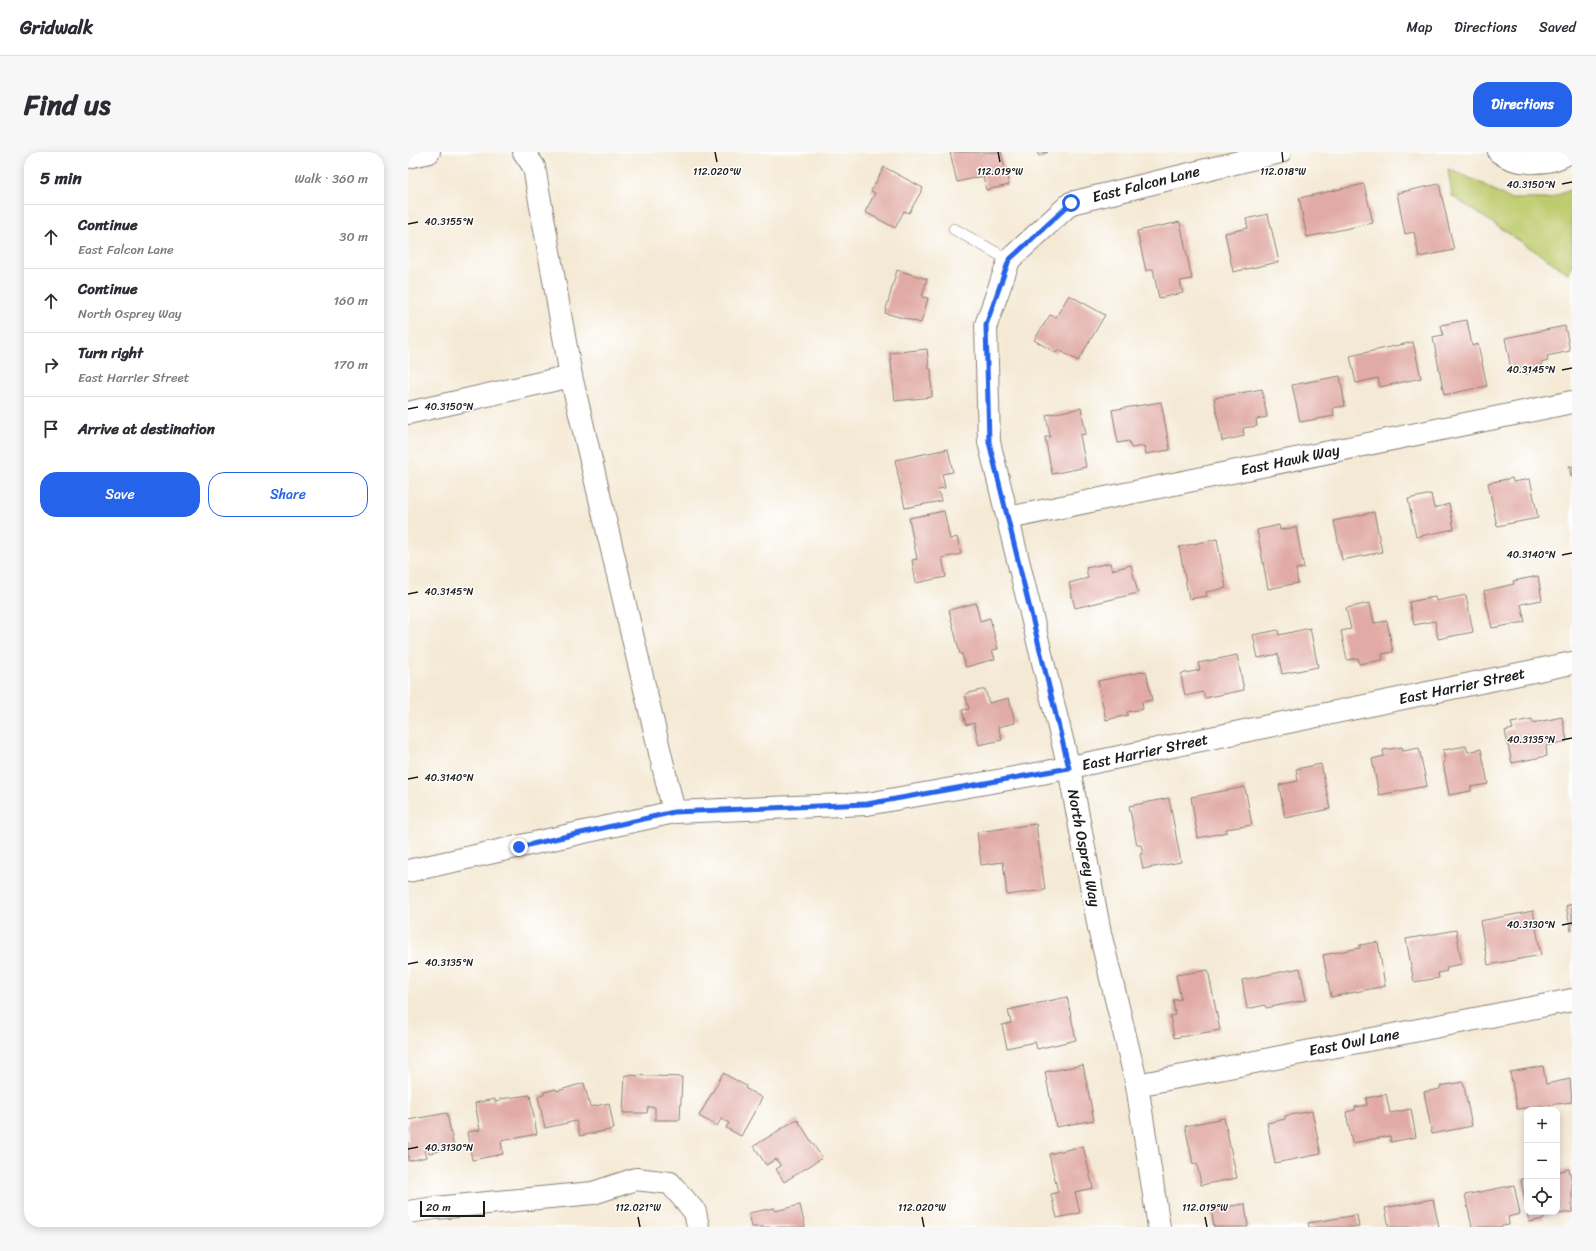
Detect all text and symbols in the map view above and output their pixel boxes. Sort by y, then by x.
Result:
text: Gridwalk [20,11,93,44]
text: Map [1406,15,1432,40]
text: Directions [1454,15,1517,40]
text: Saved [1539,15,1576,40]
text: Find us [24,80,111,129]
button: Directions [1473,82,1572,127]
street label: East Falcon Lane [1089,158,1203,210]
text: 5 min [40,163,82,193]
text: 112.020°W [693,163,741,181]
text: 112.019°W [977,163,1023,181]
text: 112.018°W [1260,163,1306,181]
text: Walk · 360 m [294,167,368,190]
text: 40.3150°N [1506,176,1556,194]
route start [1062,194,1080,212]
text: Continue [78,212,138,238]
text: 40.3155°N [425,213,473,231]
text: 30 m [339,225,368,248]
icon: ahead [40,226,62,248]
text: East Falcon Lane [78,238,174,261]
text: Continue [78,276,138,302]
text: 160 m [333,289,368,312]
icon: ahead [40,290,62,312]
text: North Osprey Way [78,302,182,325]
text: Turn right [78,340,143,366]
text: 170 m [333,353,368,376]
icon: right [40,354,62,376]
text: 40.3145°N [1507,361,1556,379]
text: East Harrier Street [78,366,190,389]
text: 40.3150°N [424,398,474,416]
text: Arrive at destination [78,416,215,442]
icon: arrive [40,418,62,440]
street label: East Hawk Way [1238,437,1342,483]
button: Save [40,472,200,517]
button: Share [208,472,368,517]
text: 40.3140°N [1506,546,1556,564]
text: 40.3145°N [425,583,474,601]
street label: East Harrier Street [1396,660,1528,712]
street label: East Harrier Street [1079,726,1211,778]
text: 40.3135°N [1507,731,1555,749]
text: 40.3140°N [424,769,474,787]
street label: North Osprey Way [1060,787,1108,909]
route end [510,838,528,856]
text: 40.3130°N [1507,916,1555,934]
text: 40.3135°N [425,954,473,972]
street label: East Owl Lane [1306,1020,1402,1064]
map controls [1524,1107,1560,1215]
button: + [1524,1107,1560,1143]
text: 40.3130°N [425,1139,473,1157]
button: − [1524,1143,1560,1179]
button: locate [1524,1179,1560,1215]
text: 20 m [426,1198,451,1217]
scale bar [420,1199,485,1218]
text: 112.021°W [615,1199,661,1217]
text: 112.020°W [898,1199,946,1217]
text: 112.019°W [1182,1199,1228,1217]

